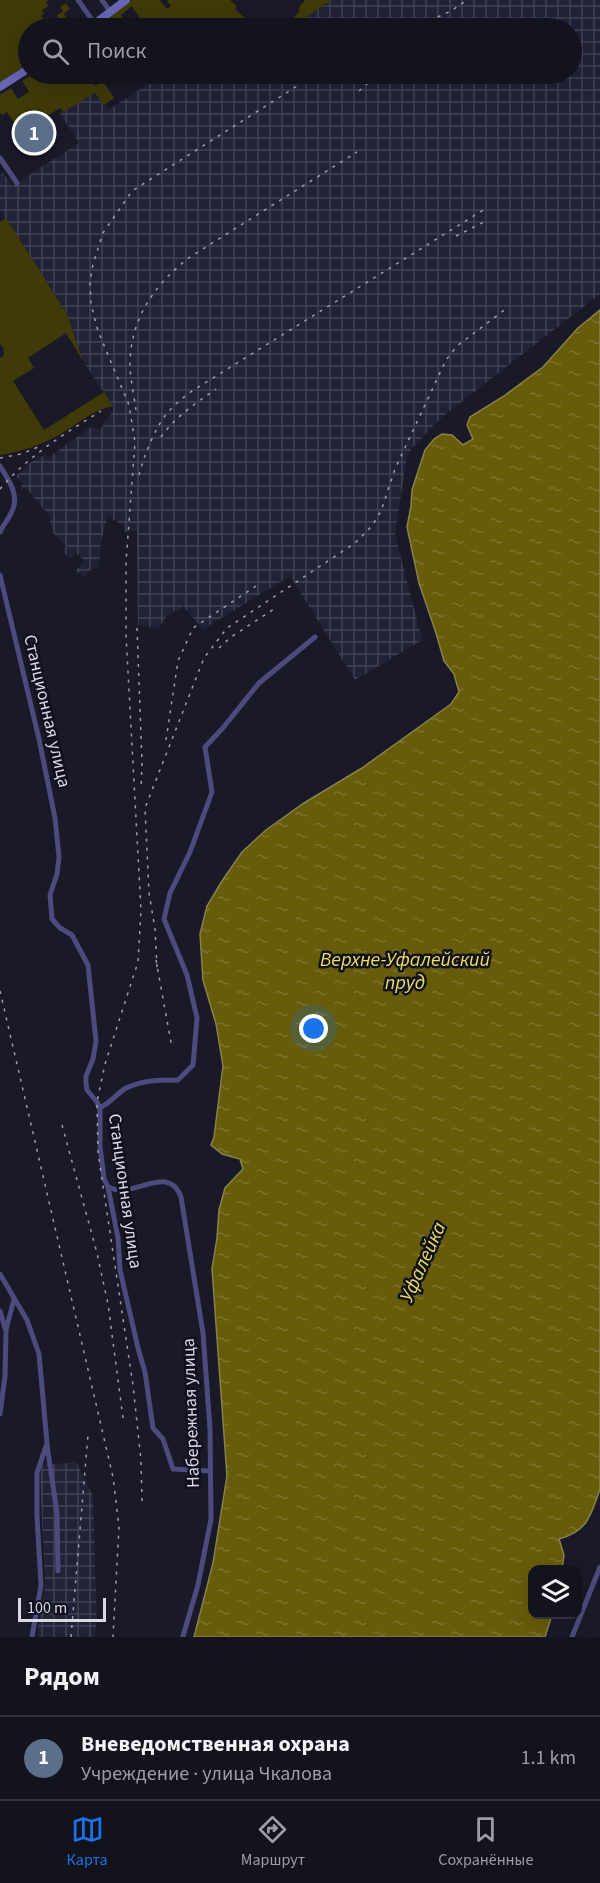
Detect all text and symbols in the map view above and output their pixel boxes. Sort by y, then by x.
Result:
search box [18,18,582,84]
icon: search [39,35,72,68]
text: Поиск [87,35,146,67]
pin: 1 [15,110,54,156]
street label: Станционная улица [17,632,77,790]
water label: Верхне-Уфалейский пруд [320,946,490,997]
your location [299,1014,328,1043]
street label: Станционная улица [102,1112,148,1270]
water label: Уфалейка [393,1217,453,1306]
street label: Набережная улица [176,1338,206,1488]
map controls [528,1565,582,1619]
button: layers [528,1565,582,1619]
scale bar [18,1595,106,1622]
text: 100 m [27,1597,67,1619]
text: Рядом [24,1658,100,1695]
text: Вневедомственная охрана [81,1728,350,1760]
text: 1 [38,1744,49,1772]
text: 1.1 km [521,1744,576,1772]
text: Учреждение · улица Чкалова [81,1760,332,1788]
tab: Карта [67,1813,108,1871]
tab: Маршрут [241,1813,305,1871]
tab: Сохранённые [438,1813,533,1871]

